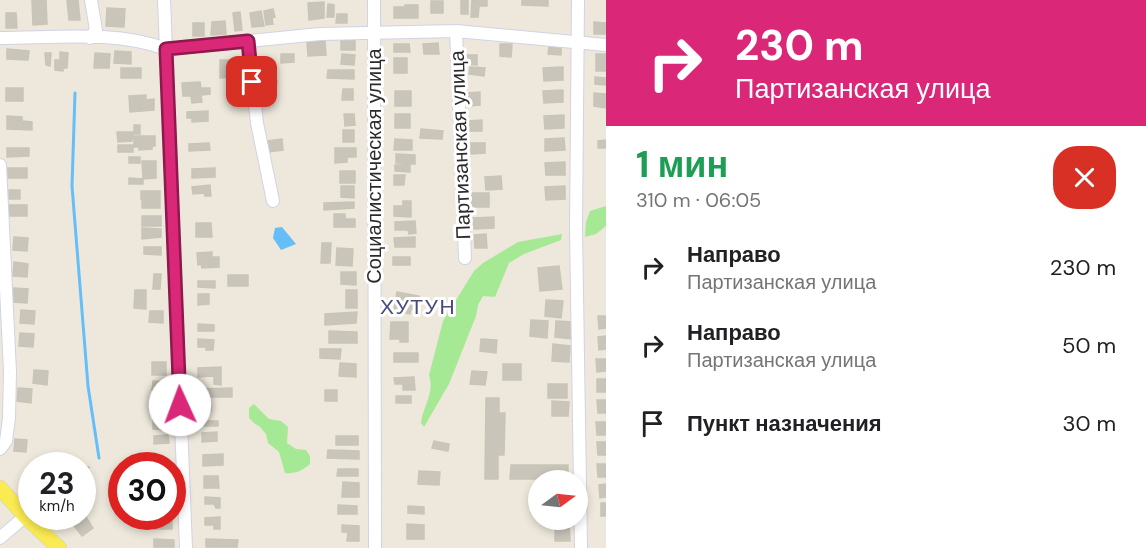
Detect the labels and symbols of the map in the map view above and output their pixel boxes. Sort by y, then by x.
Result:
street label: Социалистическая улица [361,47,387,284]
street label: Партизанская улица [444,49,476,240]
pin [226,56,277,107]
district label: ХУТУН [380,293,456,321]
position arrow [148,373,212,437]
speed limit sign: 30 [108,452,186,530]
north arrow [528,470,588,530]

